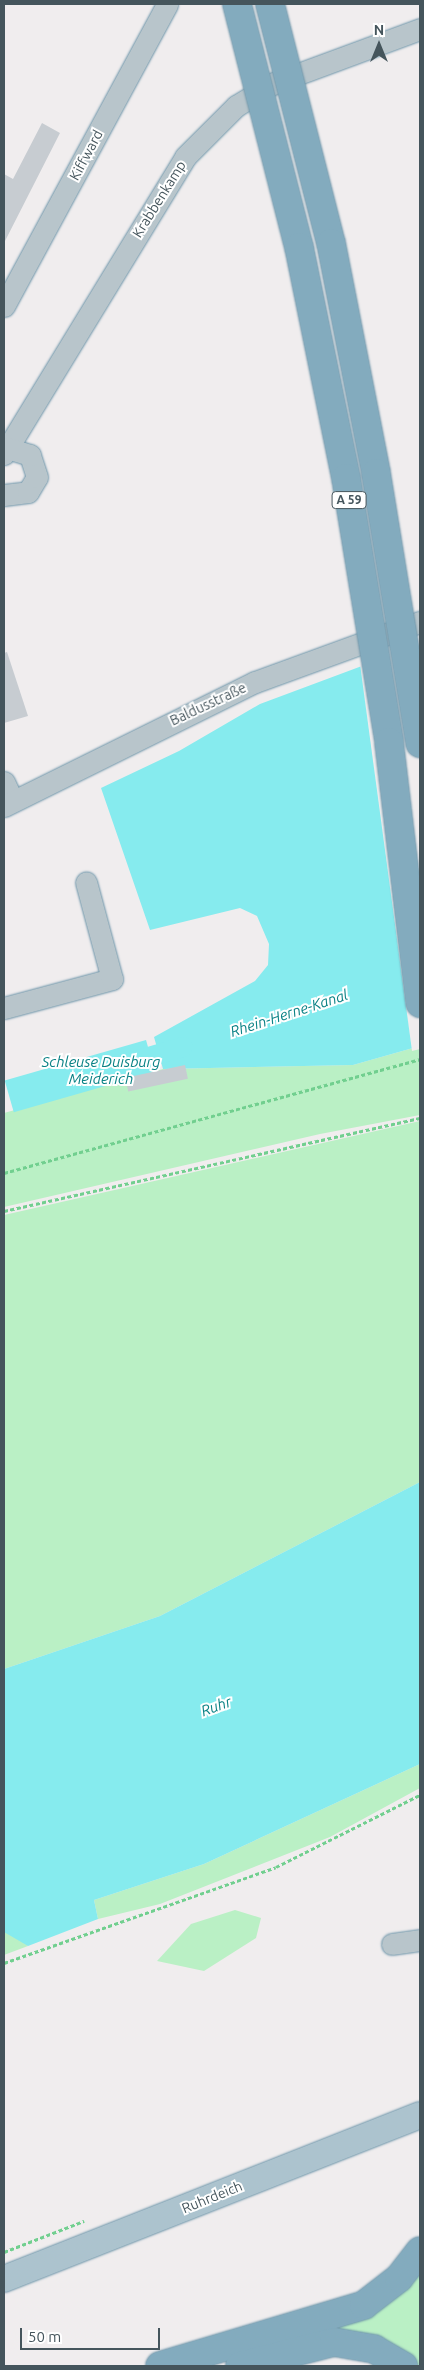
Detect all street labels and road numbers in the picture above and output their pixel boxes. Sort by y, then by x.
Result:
street label: Kiffward [66,127,106,183]
street label: Krabbenkamp [129,157,189,241]
road number: A 59 [332,490,366,510]
street label: Baldusstraße [167,679,249,729]
street label: Ruhrdeich [179,2177,245,2217]

